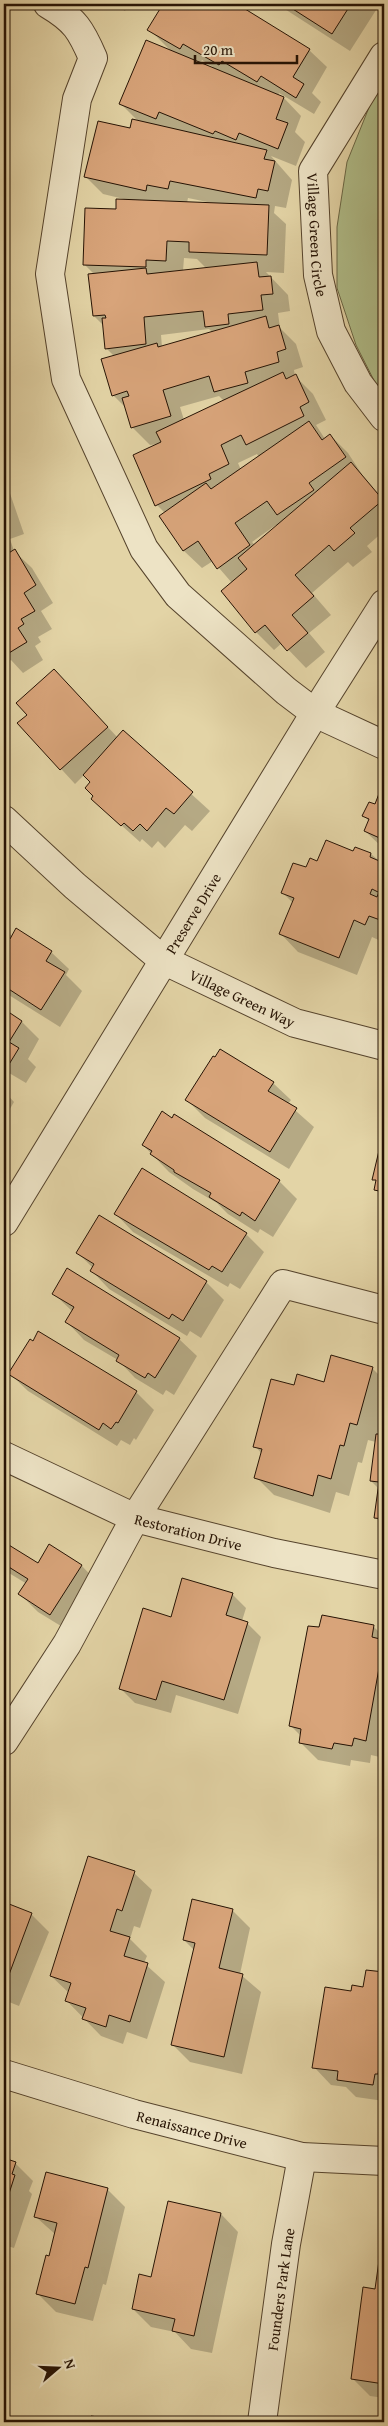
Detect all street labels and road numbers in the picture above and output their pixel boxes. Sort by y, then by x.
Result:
street label: Village Green Circle [303,172,333,299]
street label: Preserve Drive [160,869,226,958]
street label: Village Green Way [186,964,299,1032]
street label: Restoration Drive [132,1508,244,1555]
street label: Renaissance Drive [134,2105,250,2153]
street label: Founders Park Lane [261,2226,299,2352]

